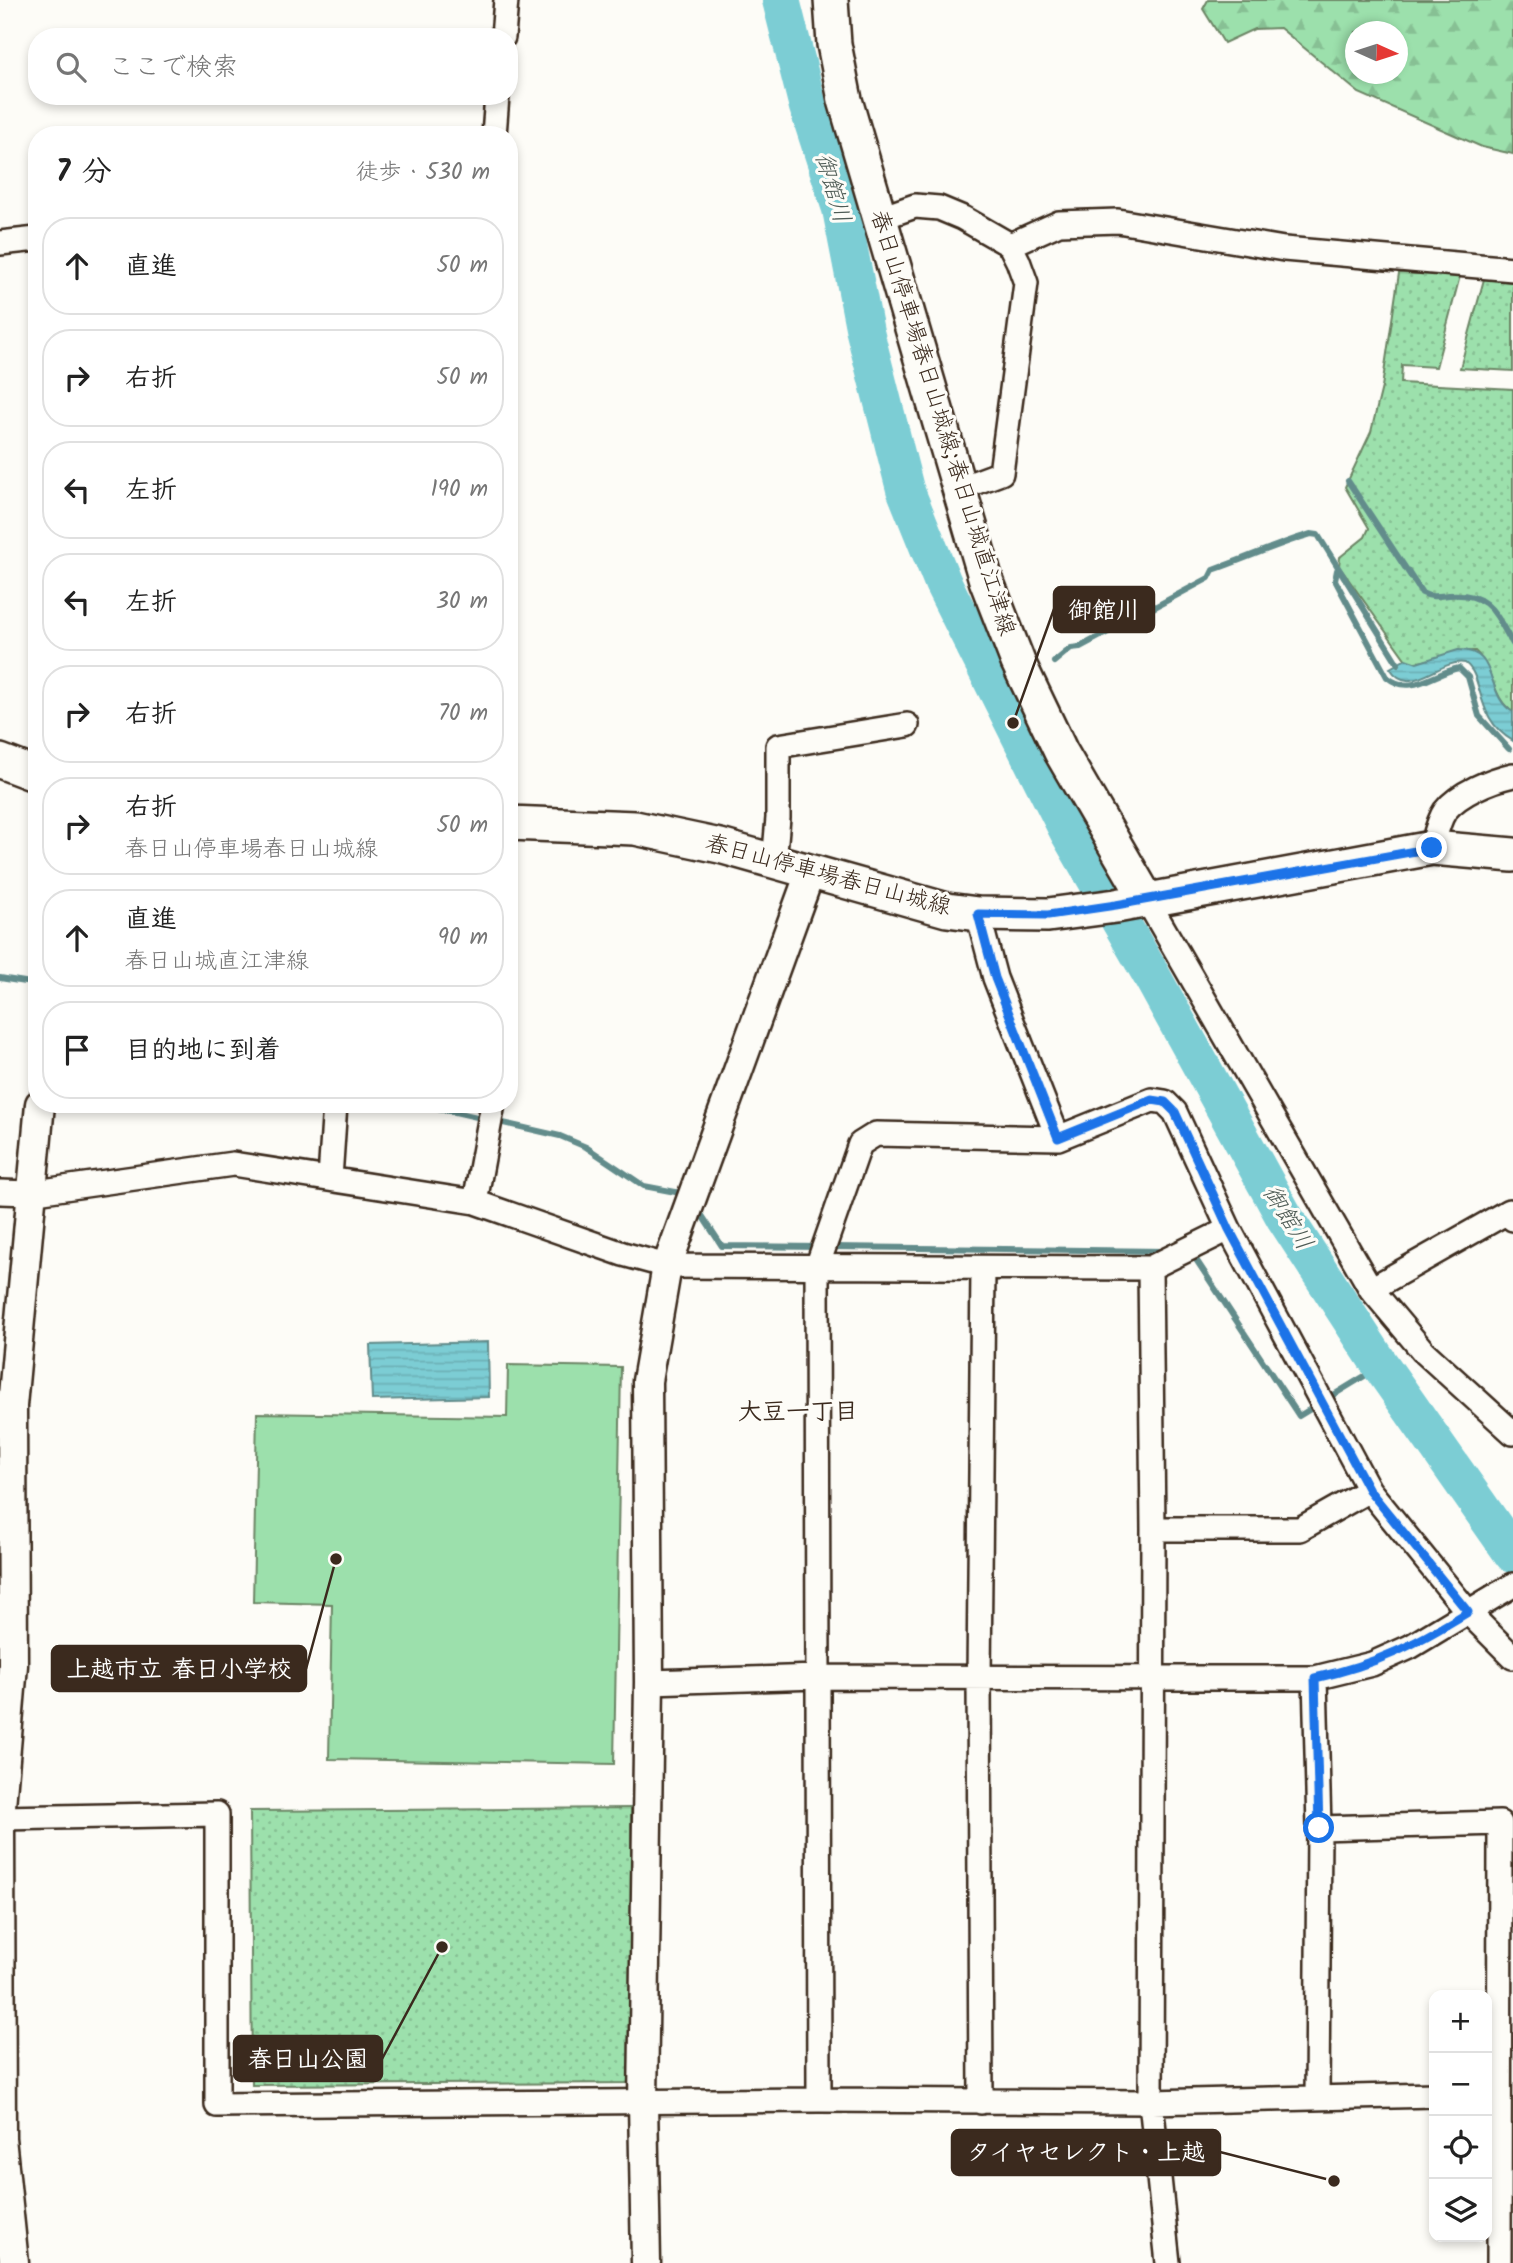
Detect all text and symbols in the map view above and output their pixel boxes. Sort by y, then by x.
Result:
north arrow [1345,21,1408,84]
search box [28,28,518,105]
text: ここで検索 [108,47,238,89]
icon: search [52,48,90,86]
water label: 御館川 [803,148,861,228]
text: 7 分 [56,149,112,197]
text: 徒歩 · 530 m [356,155,490,191]
street label: 春日山停車場春日山城線;春日山城直江津線 [860,205,1024,641]
text: 直進 [125,246,177,288]
icon: ahead [58,247,96,285]
text: 50 m [437,248,488,284]
text: 右折 [125,358,177,400]
icon: right [58,359,96,397]
text: 50 m [437,360,488,396]
text: 左折 [125,470,177,512]
icon: left [58,471,96,509]
text: 190 m [431,472,488,508]
text: 左折 [125,582,177,624]
icon: left [58,583,96,621]
text: 30 m [436,584,488,620]
callout: 御館川 [1054,587,1154,632]
text: 御館川 [1068,592,1140,631]
text: 右折 [125,694,177,736]
icon: right [58,695,96,733]
text: 70 m [438,696,488,732]
text: 右折 [125,787,177,829]
icon: right [58,807,96,845]
text: 50 m [437,808,488,844]
street label: 春日山停車場春日山城線 [701,826,955,926]
text: 春日山停車場春日山城線 [125,832,378,868]
route end [1416,832,1447,863]
text: 直進 [125,899,177,941]
icon: ahead [58,919,96,957]
text: 90 m [438,920,488,956]
text: 春日山城直江津線 [125,944,309,980]
text: 目的地に到着 [125,1030,281,1072]
icon: arrive [58,1031,96,1069]
water label: 御館川 [1251,1177,1323,1259]
district label: 大豆一丁目 [738,1393,858,1432]
callout: 上越市立 春日小学校 [52,1646,306,1691]
text: 上越市立 春日小学校 [66,1651,292,1690]
route start [1303,1812,1334,1843]
map controls [1429,1990,1492,2242]
button: + [1429,1990,1492,2053]
callout: 春日山公園 [234,2036,382,2081]
text: 春日山公園 [248,2041,368,2080]
button: − [1429,2053,1492,2116]
button: locate [1429,2116,1492,2179]
callout: タイヤセレクト・上越 [952,2130,1220,2175]
text: タイヤセレクト・上越 [967,2134,1205,2173]
button: layers [1429,2179,1492,2242]

